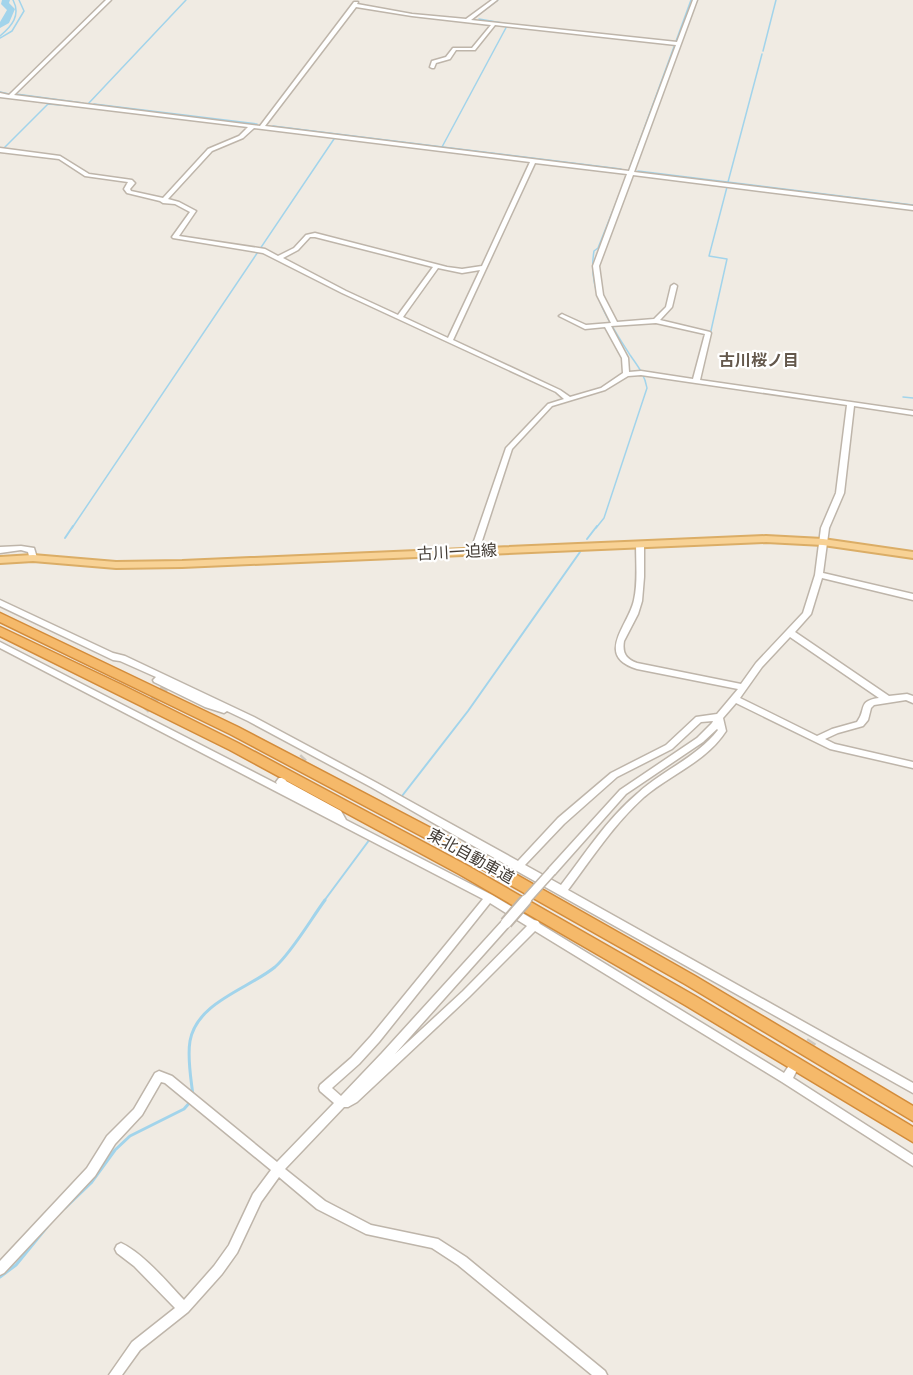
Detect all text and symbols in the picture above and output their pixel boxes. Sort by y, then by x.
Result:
district label: 古川桜ノ目 [719,351,799,370]
street label: 古川一迫線 [417,540,497,564]
street label: 東北自動車道 [424,824,518,888]

